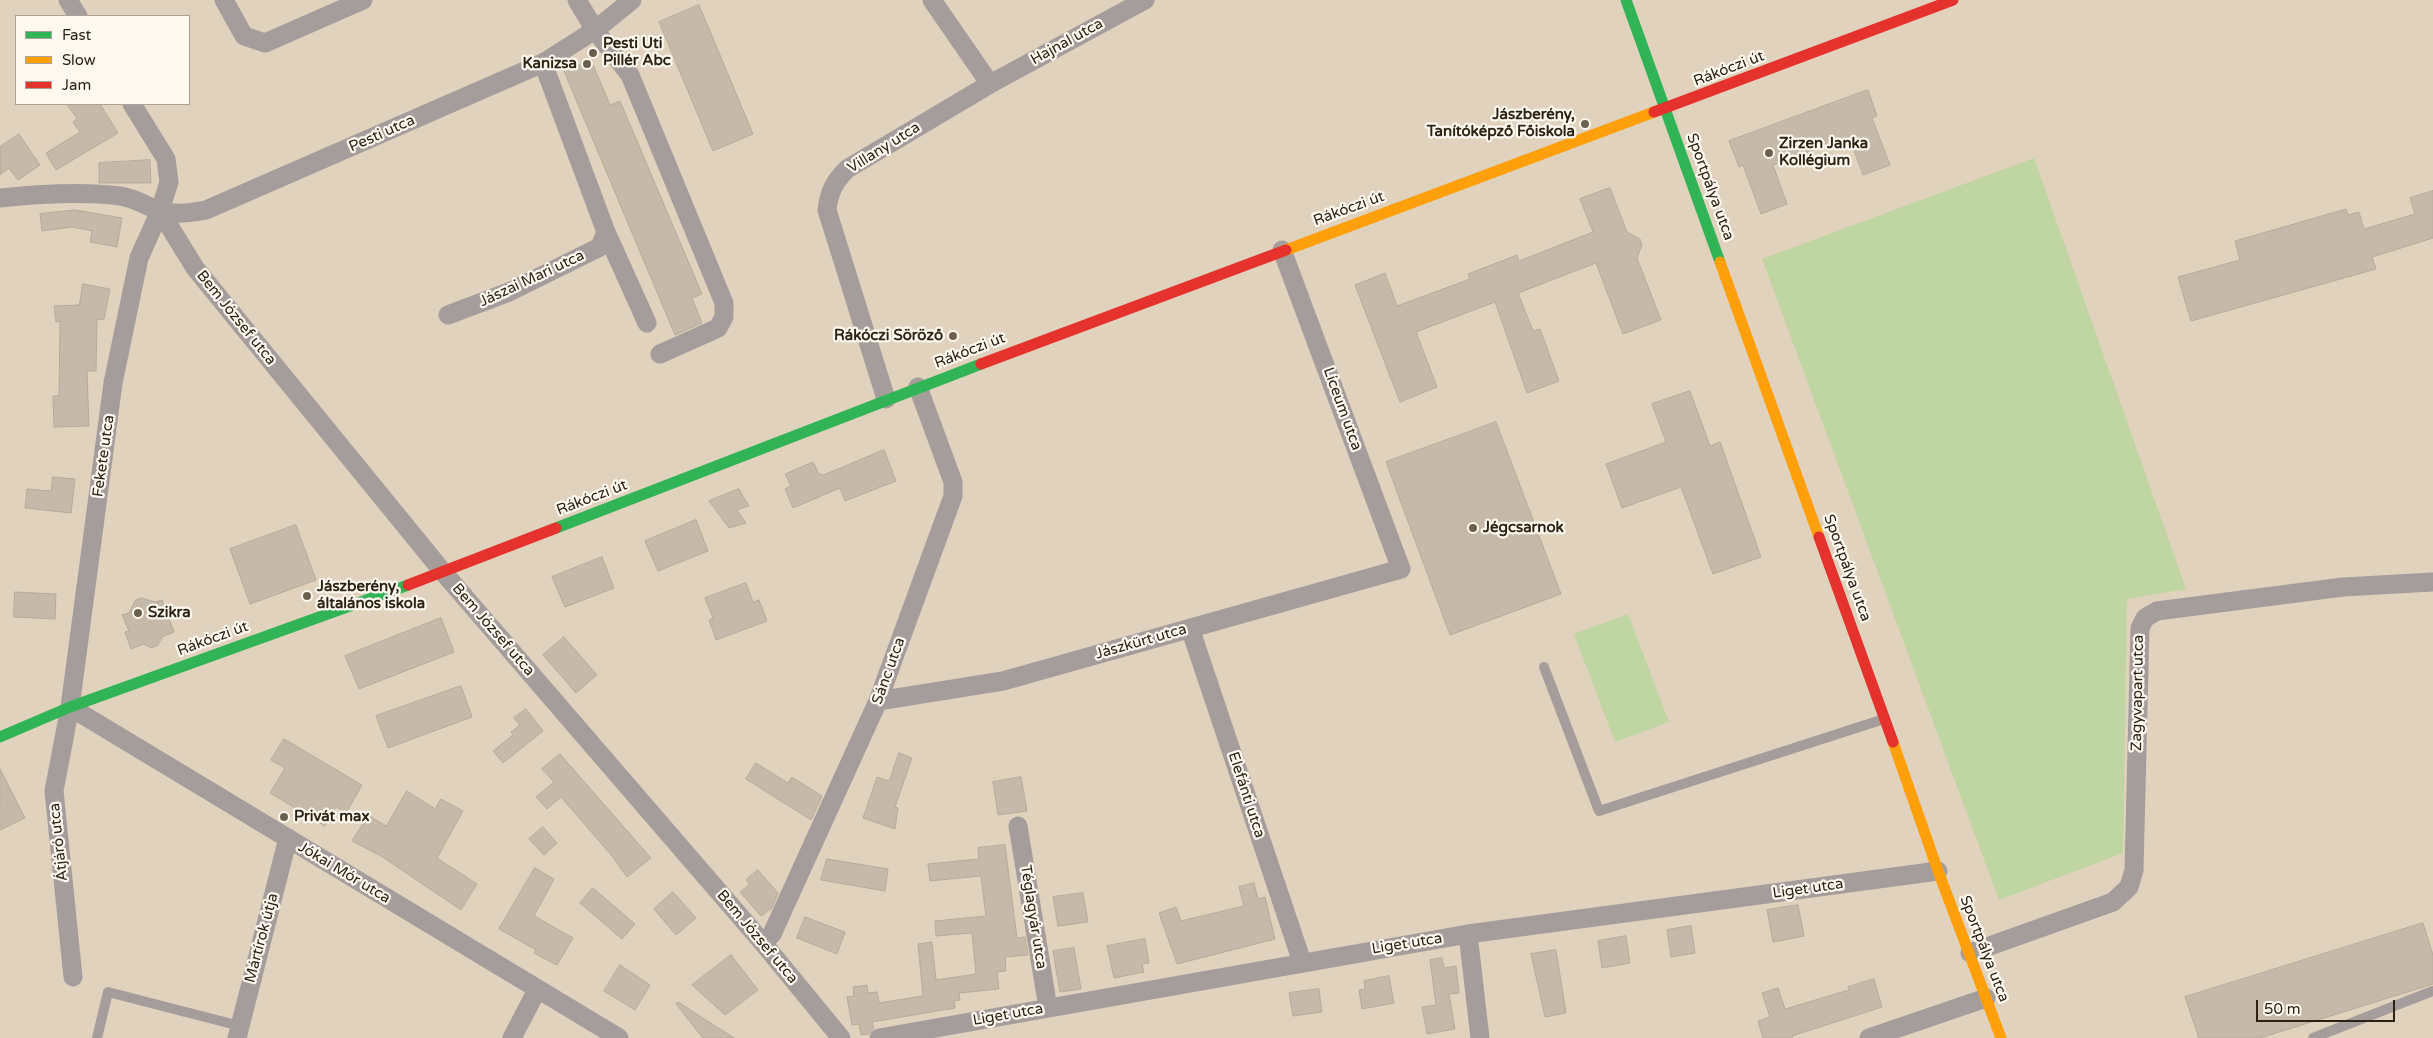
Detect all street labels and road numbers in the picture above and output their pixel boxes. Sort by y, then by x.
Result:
street label: Hajnal utca [1028,15,1106,69]
street label: Rákóczi út [1691,47,1767,91]
street label: Pesti utca [346,112,418,156]
street label: Villany utca [844,119,924,177]
street label: Sportpálya utca [1682,131,1738,243]
street label: Rákóczi út [1311,188,1387,230]
street label: Jászai Mari utca [477,247,587,311]
street label: Bem József utca [192,267,280,369]
street label: Rákóczi út [932,329,1008,373]
street label: Líceum utca [1319,365,1365,453]
street label: Fekete utca [89,414,119,498]
street label: Rákóczi út [554,476,630,520]
street label: Sportpálya utca [1819,512,1875,624]
street label: Bem József utca [448,580,538,680]
street label: Rákóczi út [175,618,251,660]
street label: Jászkürt utca [1093,620,1189,664]
street label: Sánc utca [869,635,909,707]
street label: Zagyvapart utca [2128,635,2148,751]
street label: Elefánti utca [1224,750,1268,840]
street label: Átjáró utca [46,802,72,882]
street label: Jókai Mór utca [295,838,393,908]
street label: Téglagyár utca [1016,864,1050,970]
street label: Liget utca [1772,875,1844,903]
street label: Bem József utca [713,887,801,987]
street label: Mártírok útja [241,891,283,985]
street label: Sportpálya utca [1955,893,2013,1005]
street label: Liget utca [1370,930,1444,958]
street label: Liget utca [971,1000,1045,1030]

